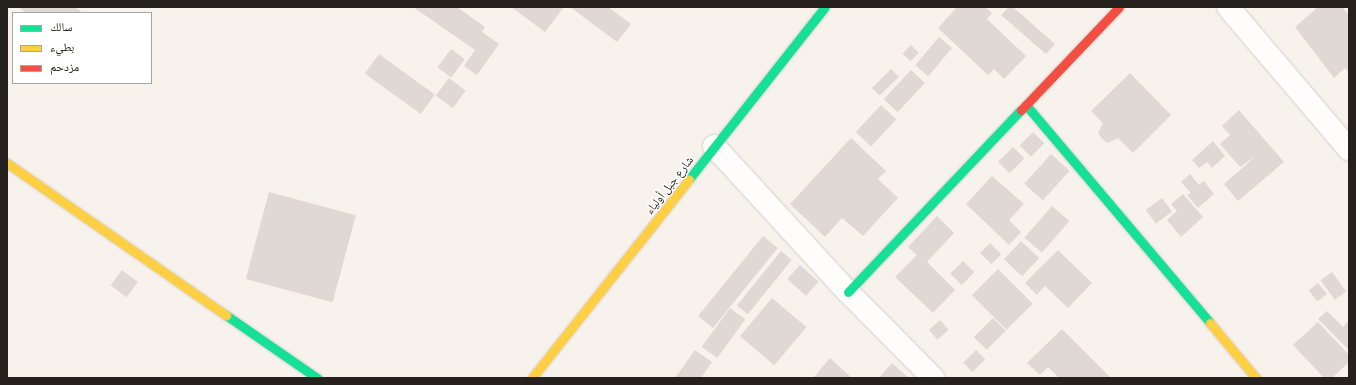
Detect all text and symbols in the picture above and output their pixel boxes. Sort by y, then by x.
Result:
legend [12,12,152,84]
text: سالك [50,19,72,33]
text: بطيء [50,39,74,53]
text: مزدحم [50,59,79,73]
street label: شارع جبل أولياء [642,153,696,217]

